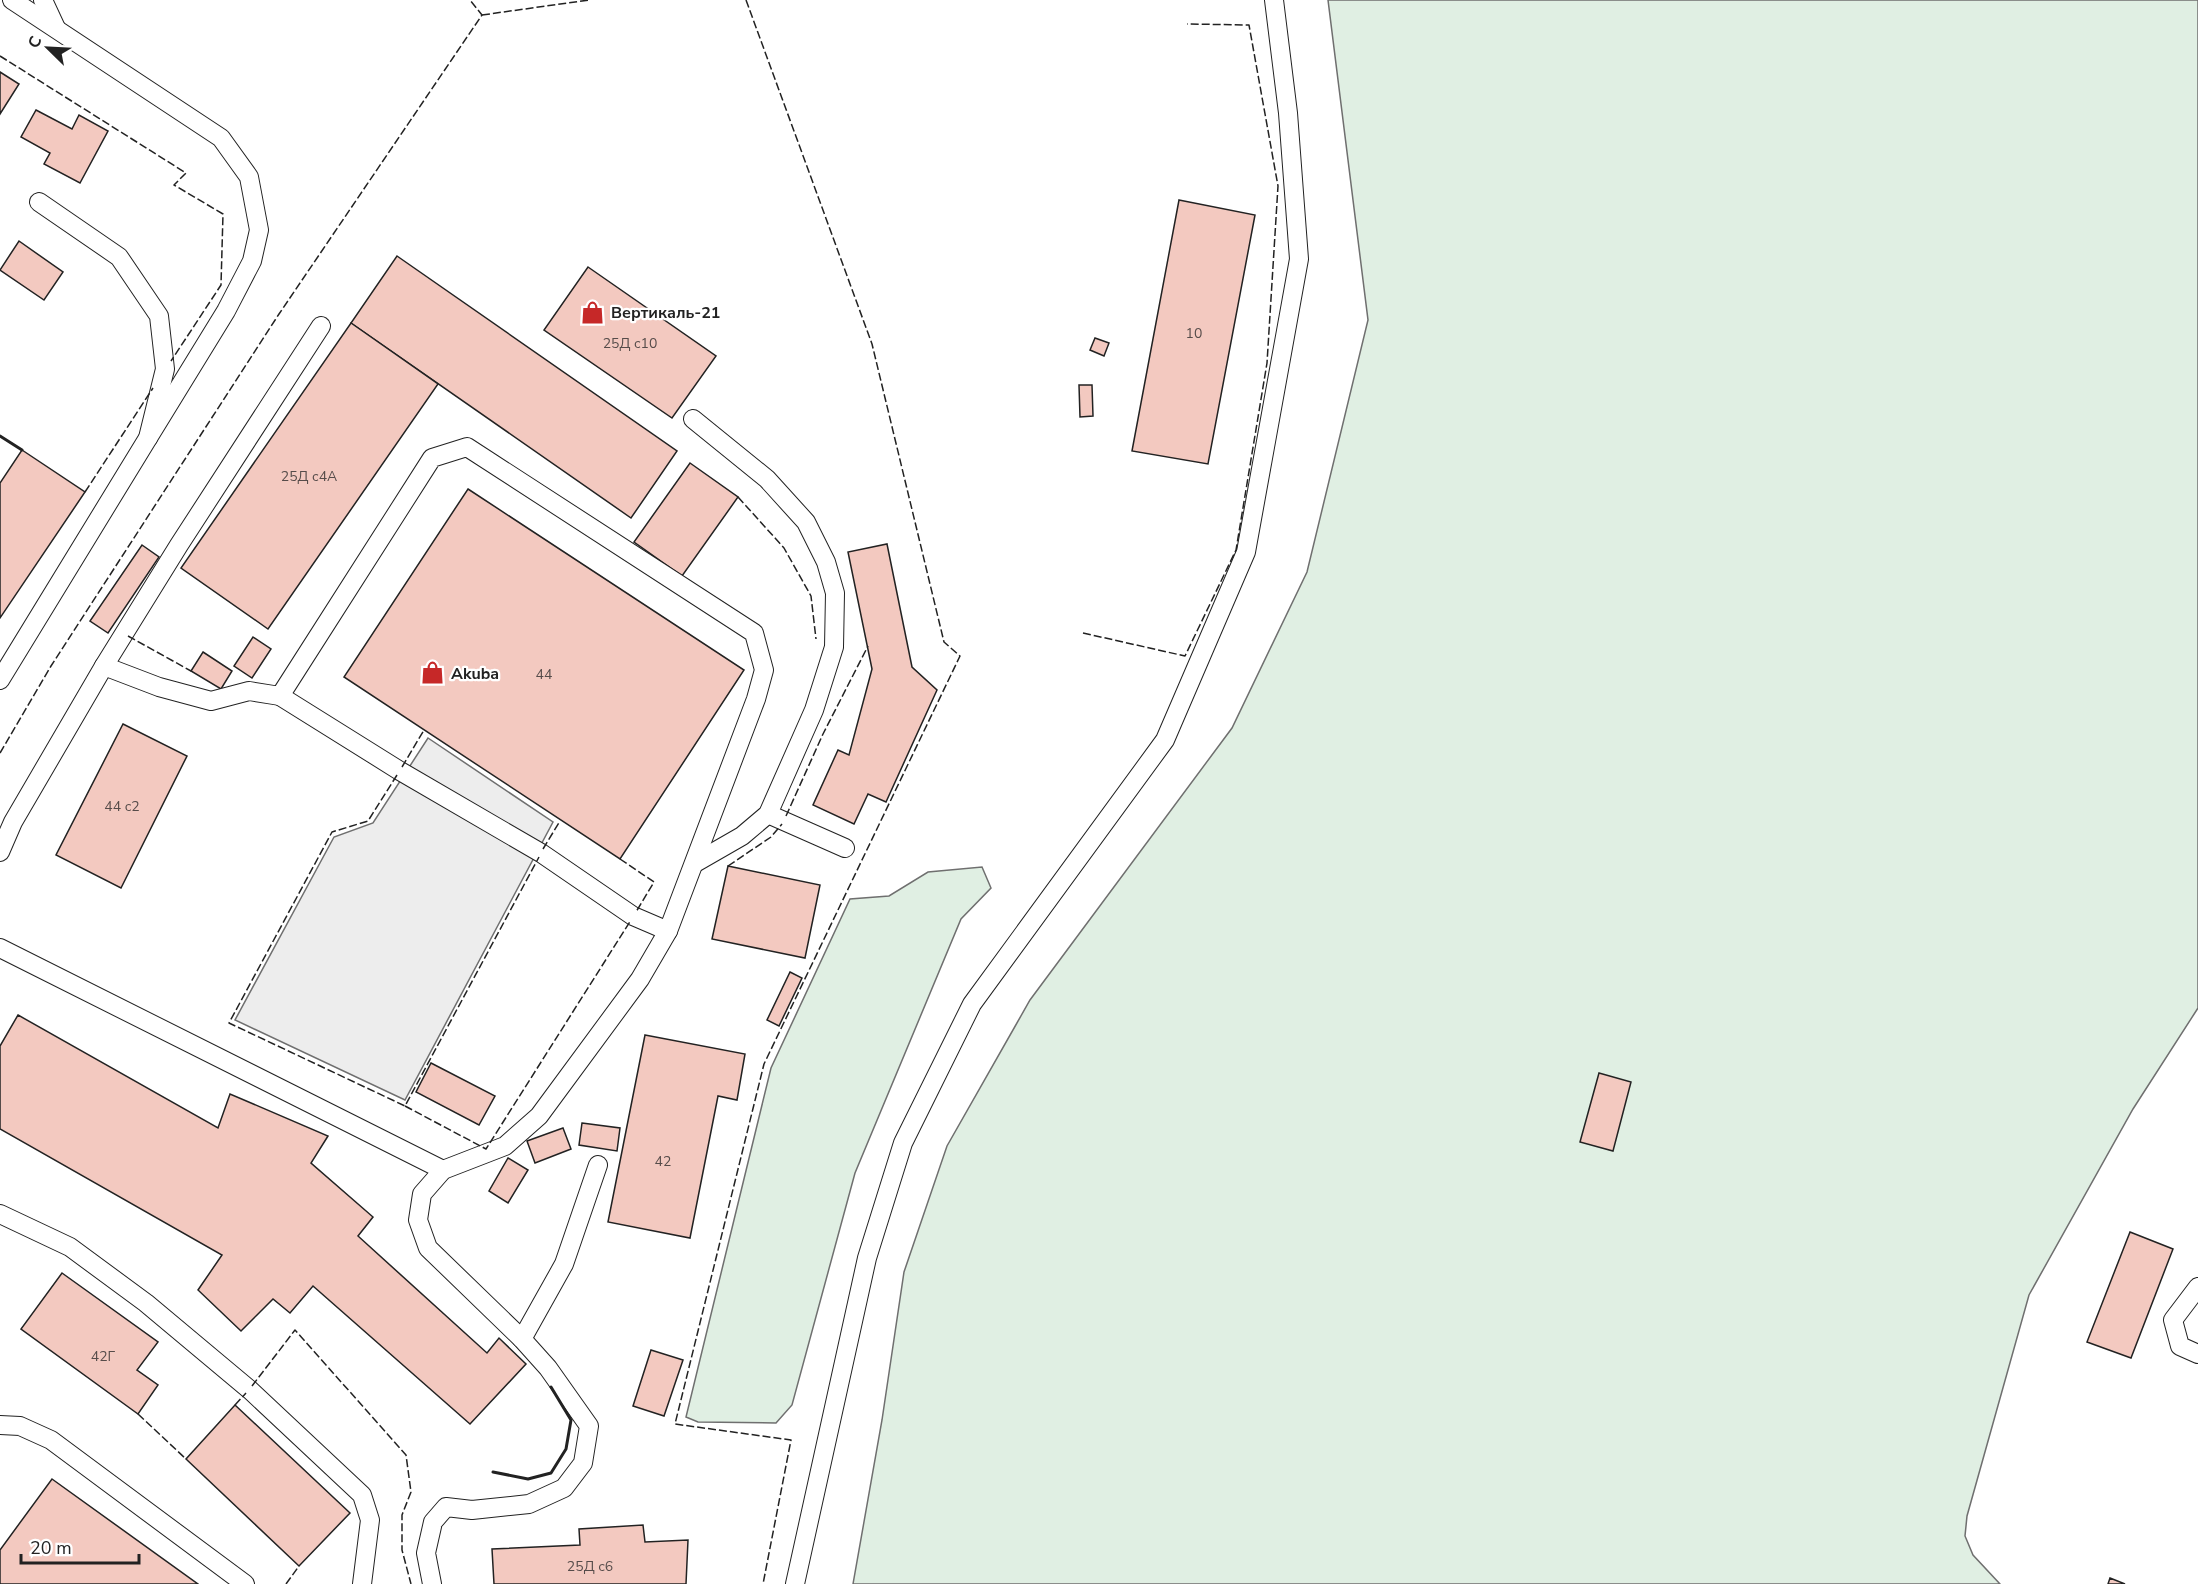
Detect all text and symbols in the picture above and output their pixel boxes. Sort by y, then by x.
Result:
north arrow [18,18,78,78]
text: С [23,33,48,52]
shop icon: Вертикаль-21 [580,299,606,325]
place label: Вертикаль-21 [611,302,720,324]
house number: 10 [1186,324,1202,343]
house number: 25Д с10 [603,334,657,353]
house number: 25Д с4А [281,467,337,486]
shop icon: Akuba [420,660,446,686]
place label: Akuba [451,663,499,685]
house number: 44 [536,665,552,684]
house number: 44 с2 [104,797,140,816]
house number: 42 [655,1152,671,1171]
house number: 42Г [91,1347,116,1366]
scale bar [21,1527,140,1565]
text: 20 m [30,1536,72,1560]
house number: 25Д с6 [567,1557,613,1576]

